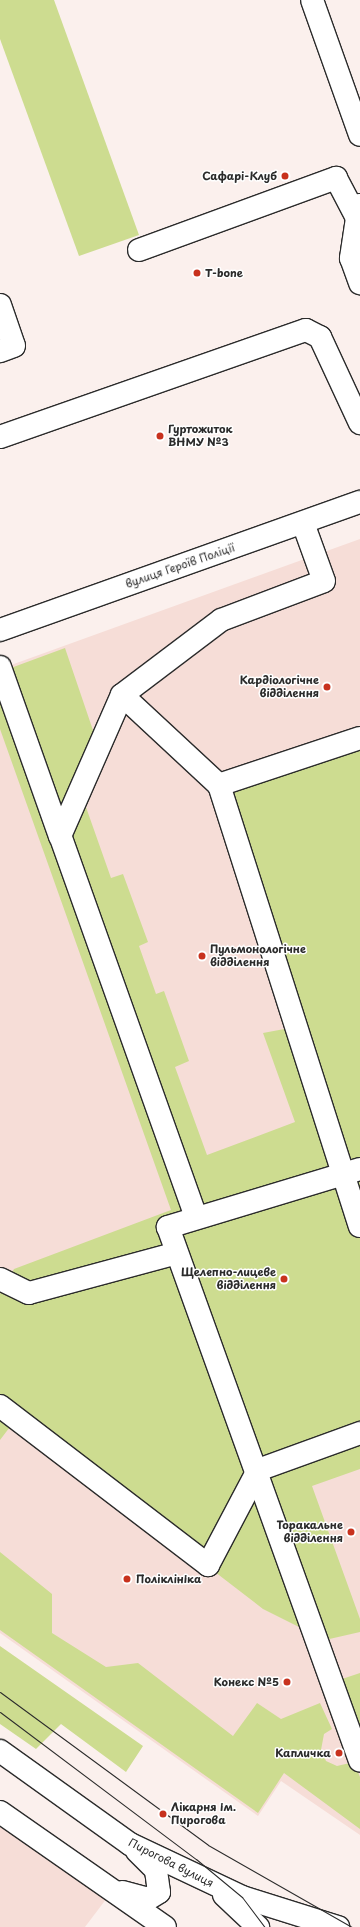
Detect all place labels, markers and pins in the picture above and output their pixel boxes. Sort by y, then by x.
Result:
place label: Сафарі-Клуб [202,169,277,183]
marker: Сафарі-Клуб [280,171,290,181]
place label: T-bone [205,266,243,280]
marker: T-bone [192,268,202,278]
place label: Гуртожиток ВНМУ №3 [168,423,233,449]
marker: Гуртожиток ВНМУ №3 [155,431,165,441]
place label: Кардіологічне відділення [240,674,319,700]
marker: Кардіологічне відділення [322,682,332,692]
place label: Пульмонологічне відділення [210,943,306,969]
marker: Пульмонологічне відділення [197,951,207,961]
place label: Щелепно-лицеве відділення [181,1266,276,1292]
marker: Щелепно-лицеве відділення [279,1274,289,1284]
place label: Торакальне відділення [277,1519,343,1545]
marker: Торакальне відділення [346,1527,356,1537]
place label: Поліклініка [136,1572,201,1586]
marker: Поліклініка [121,1573,133,1585]
place label: Конекс №5 [214,1675,279,1689]
marker: Конекс №5 [282,1677,292,1687]
place label: Капличка [275,1746,331,1760]
marker: Капличка [334,1748,344,1758]
place label: Лікарня ім. Пирогова [171,1801,236,1827]
marker: Лікарня ім. Пирогова [158,1809,168,1819]

